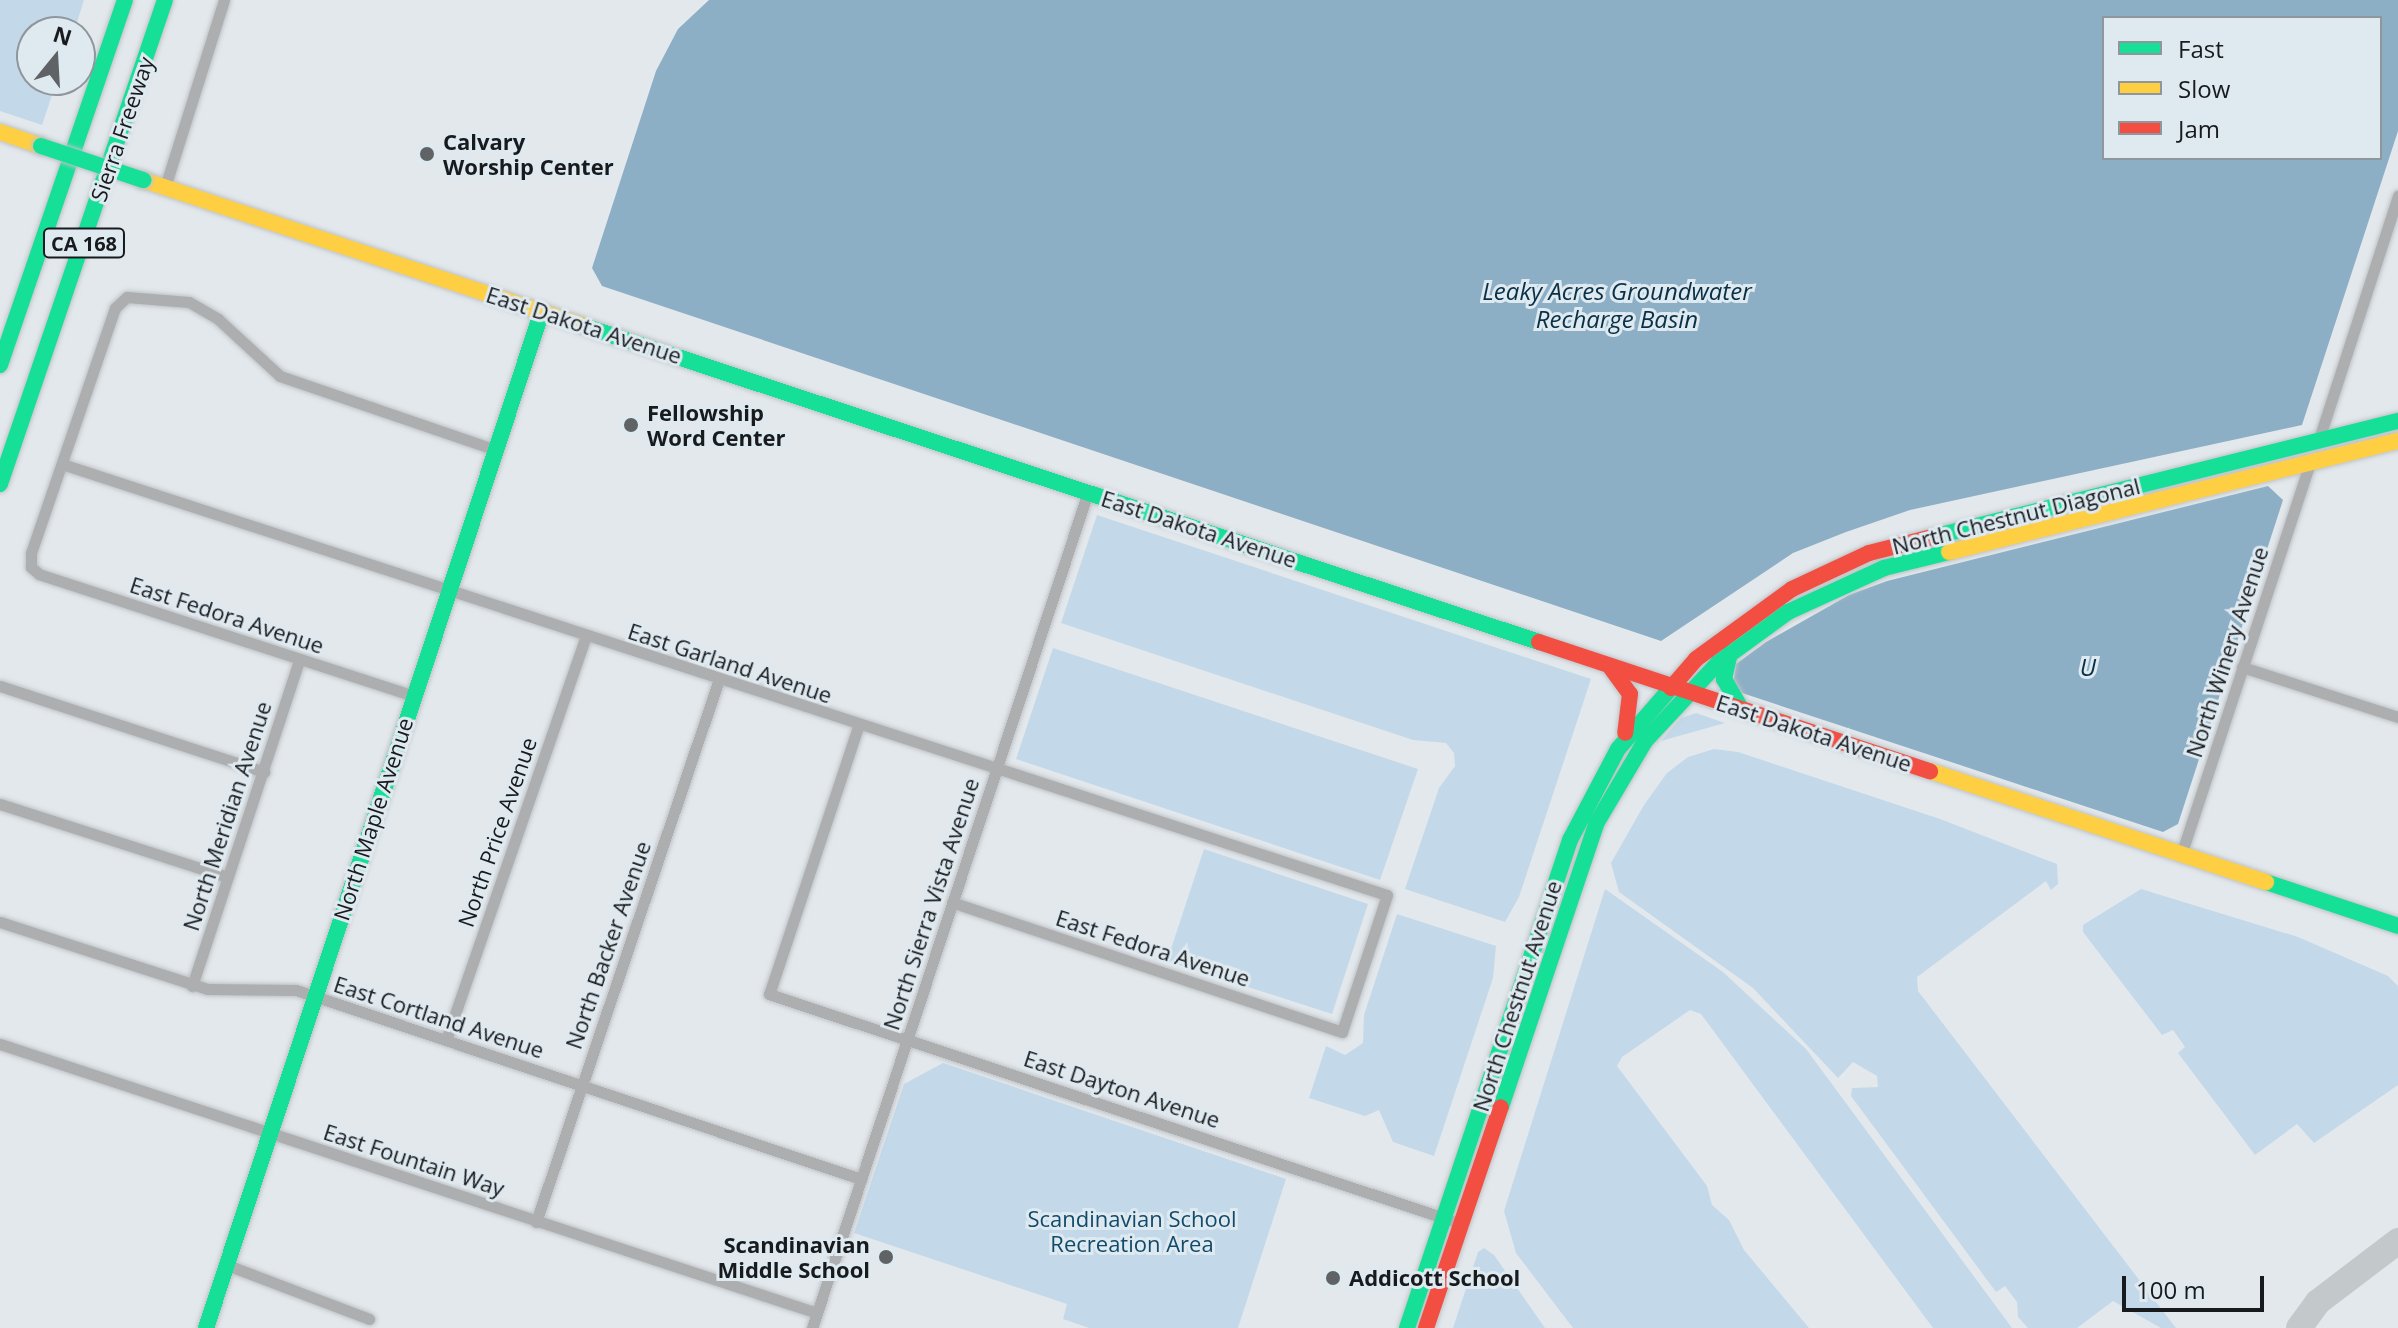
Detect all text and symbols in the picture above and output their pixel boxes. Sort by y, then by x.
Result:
north arrow [16,16,96,96]
legend [2102,16,2382,160]
text: N [50,18,76,52]
text: Fast [2178,32,2224,65]
street label: Sierra Freeway [85,53,159,205]
text: Slow [2178,72,2230,105]
text: Jam [2178,112,2220,145]
place label: Calvary Worship Center [443,128,614,180]
marker: Calvary Worship Center [418,145,436,163]
road number: CA 168 [42,227,126,259]
water label: Leaky Acres Groundwater Recharge Basin [1482,277,1752,333]
street label: East Dakota Avenue [483,281,685,369]
place label: Fellowship Word Center [647,399,786,450]
marker: Fellowship Word Center [622,416,640,434]
street label: North Chestnut Diagonal [1889,472,2143,560]
street label: East Dakota Avenue [1098,485,1300,573]
street label: North Winery Avenue [2180,543,2274,761]
street label: East Fedora Avenue [127,571,327,659]
street label: East Garland Avenue [625,618,835,708]
water label: U [2080,653,2096,681]
street label: East Dakota Avenue [1713,689,1915,777]
street label: North Meridian Avenue [177,698,277,934]
street label: North Maple Avenue [328,714,418,924]
street label: North Price Avenue [452,734,542,930]
street label: North Sierra Vista Avenue [878,775,984,1033]
street label: North Backer Avenue [560,838,656,1052]
street label: North Chestnut Avenue [1467,877,1567,1115]
street label: East Fedora Avenue [1053,904,1253,992]
street label: East Cortland Avenue [331,971,547,1063]
street label: East Dayton Avenue [1021,1045,1223,1133]
street label: East Fountain Way [320,1118,508,1202]
park label: Scandinavian School Recreation Area [1027,1205,1237,1256]
place label: Scandinavian Middle School [717,1231,870,1282]
marker: Scandinavian Middle School [877,1248,895,1266]
scale bar [2126,1260,2268,1310]
place label: Addicott School [1349,1265,1520,1291]
marker: Addicott School [1324,1269,1342,1287]
text: 100 m [2136,1273,2206,1306]

